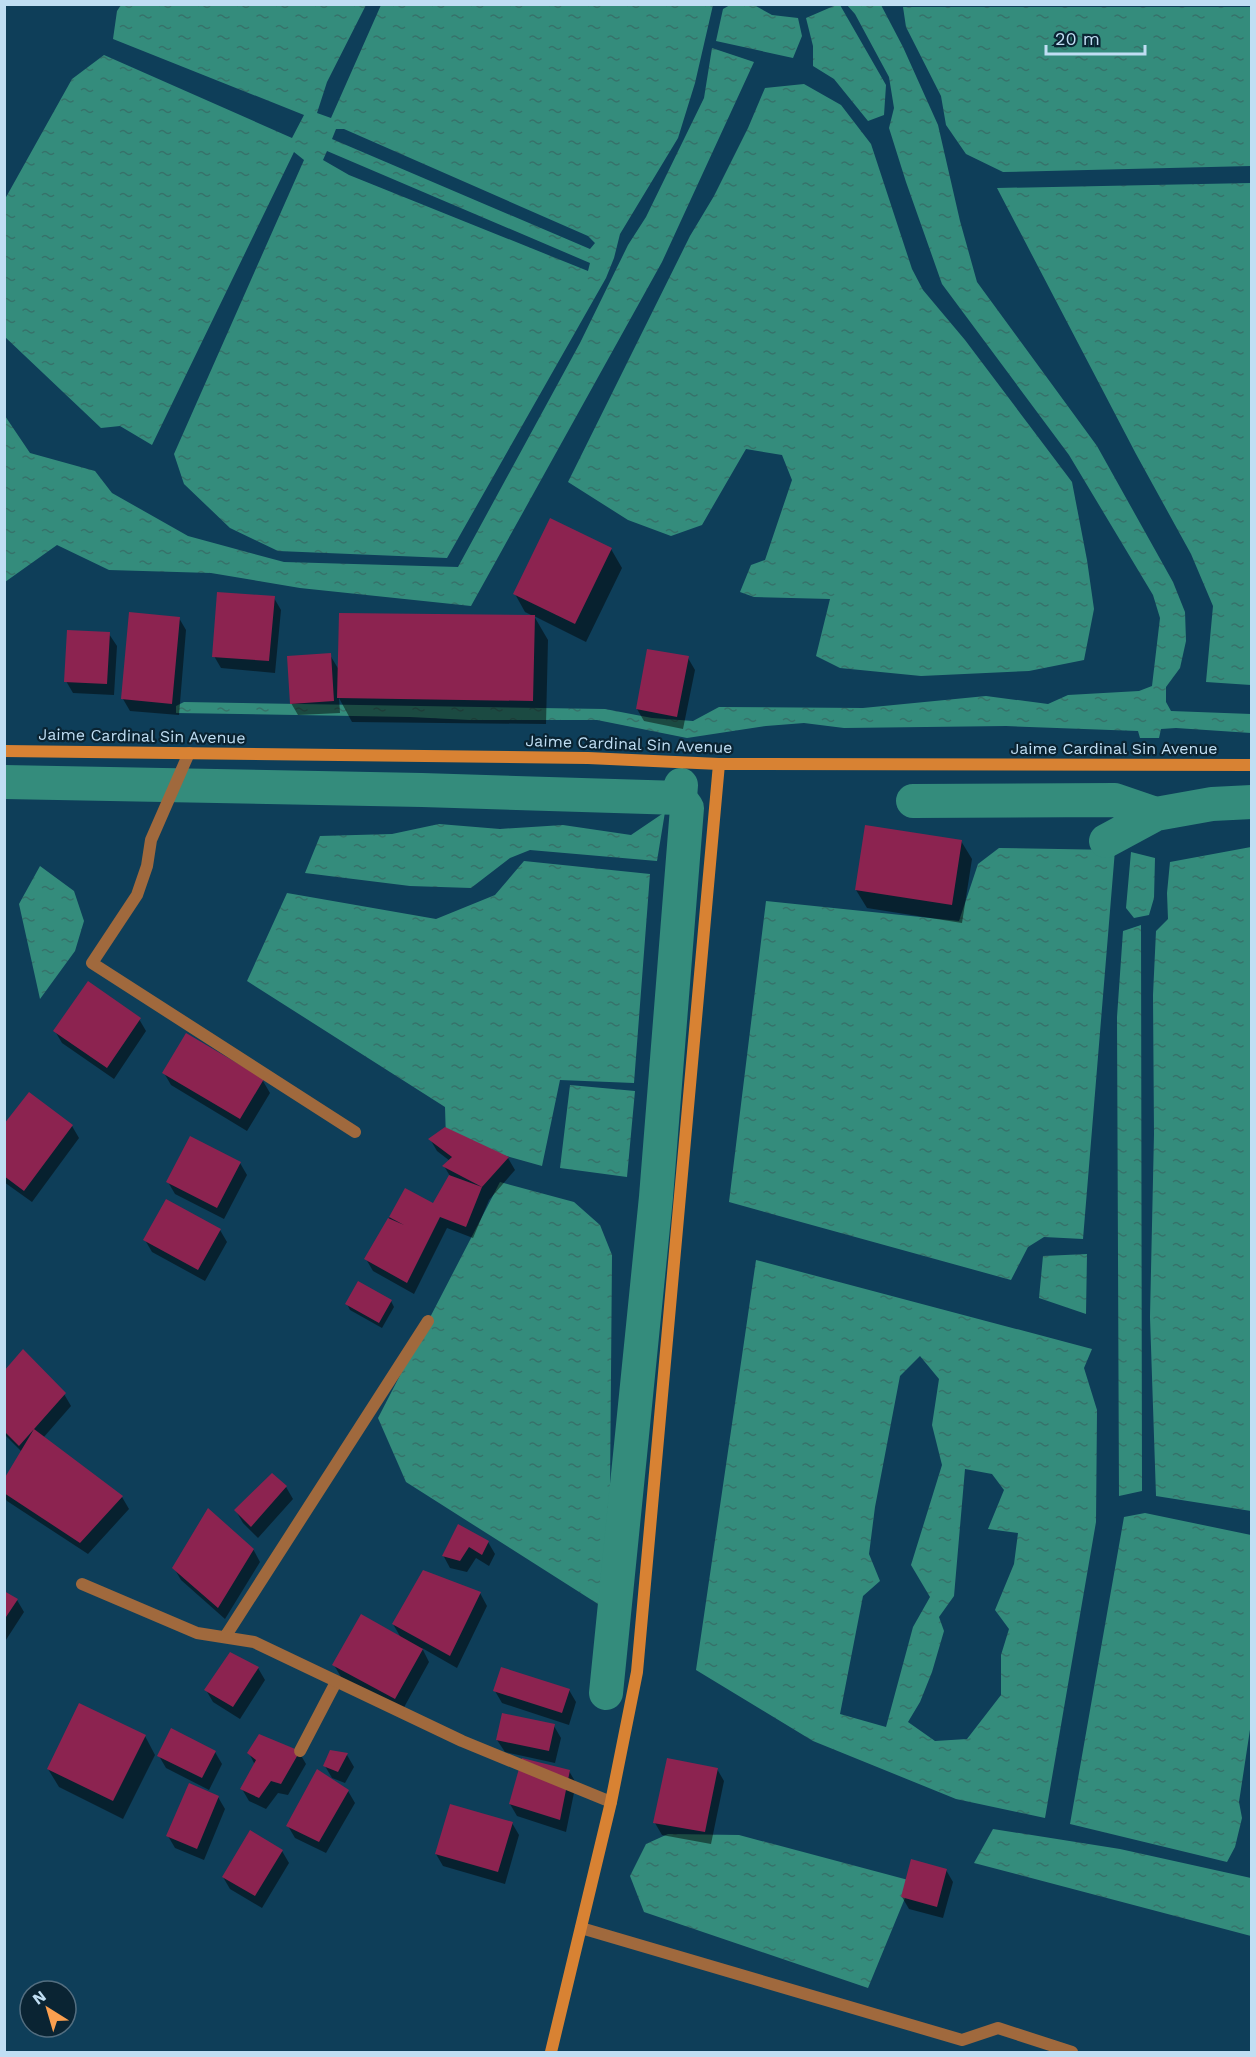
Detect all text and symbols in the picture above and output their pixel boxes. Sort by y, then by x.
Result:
scale bar [1046,18,1145,56]
text: 20 m [1055,28,1100,49]
street label: Jaime Cardinal Sin Avenue [38,725,246,747]
street label: Jaime Cardinal Sin Avenue [525,731,733,757]
street label: Jaime Cardinal Sin Avenue [1010,739,1218,758]
north arrow [18,1979,78,2039]
text: N [29,1986,50,2009]

